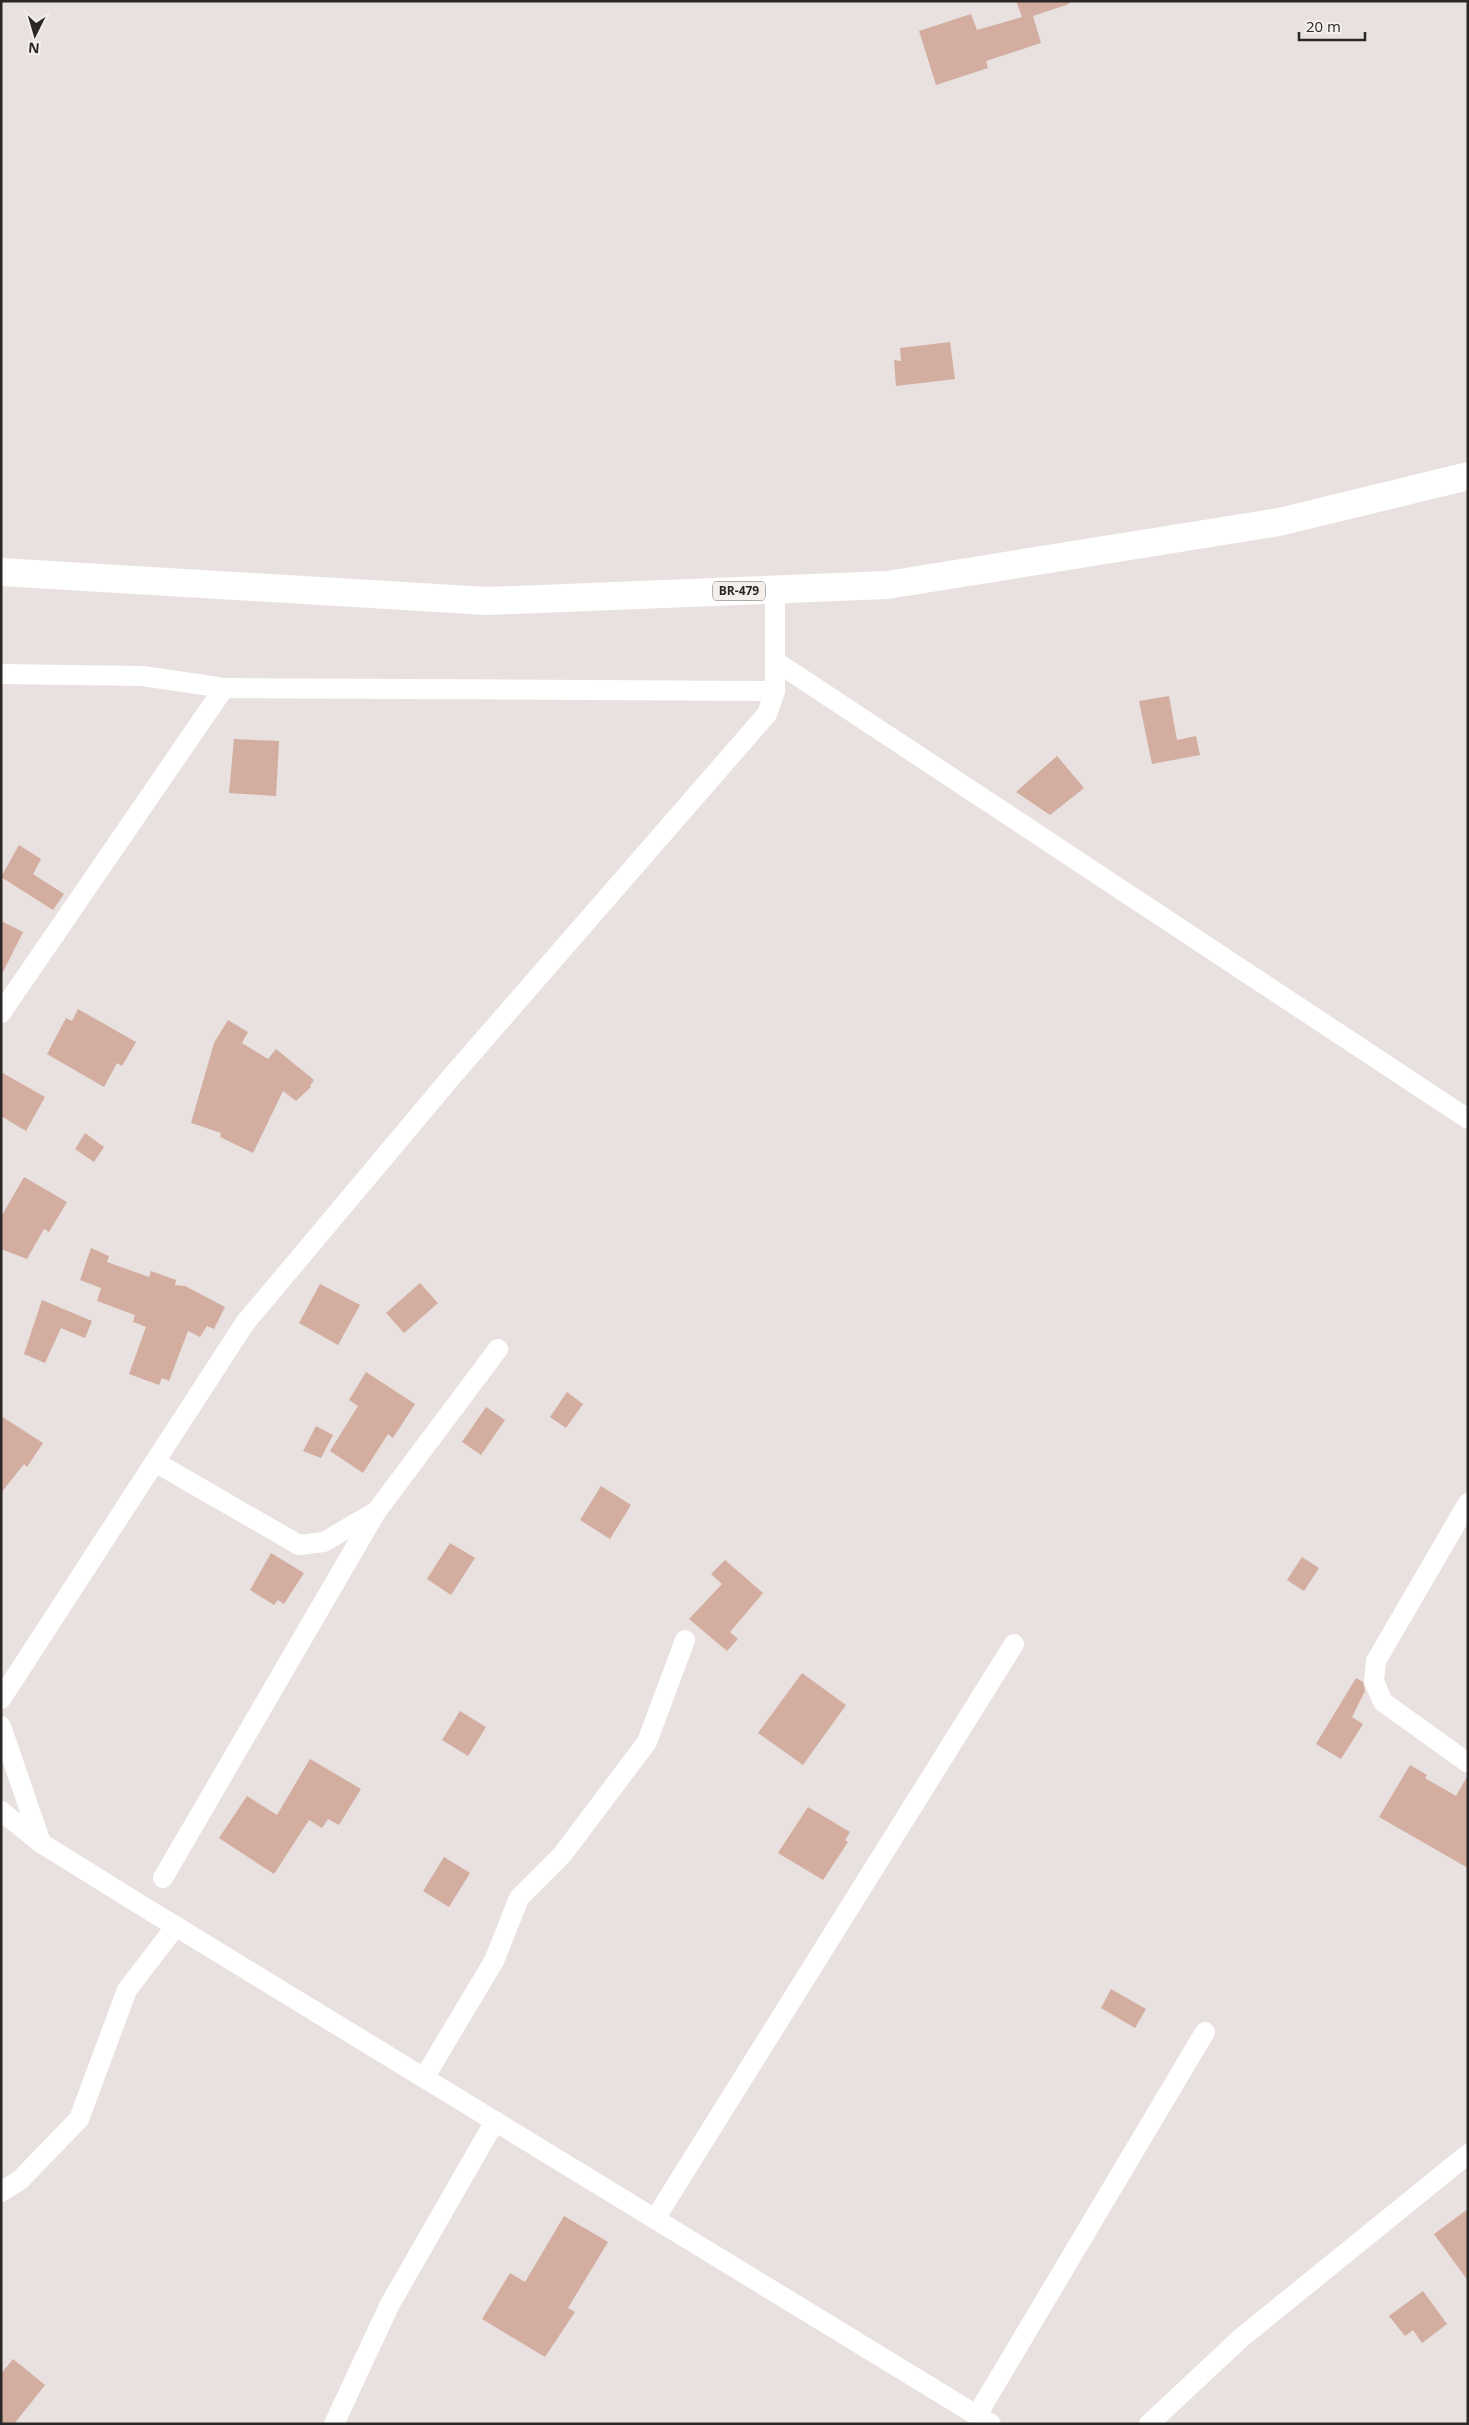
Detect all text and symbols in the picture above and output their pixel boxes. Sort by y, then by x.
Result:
north arrow [10,10,60,60]
scale bar [1299,10,1365,42]
text: 20 m [1306,16,1341,36]
text: N [27,38,40,58]
road number: BR-479 [713,582,765,600]

